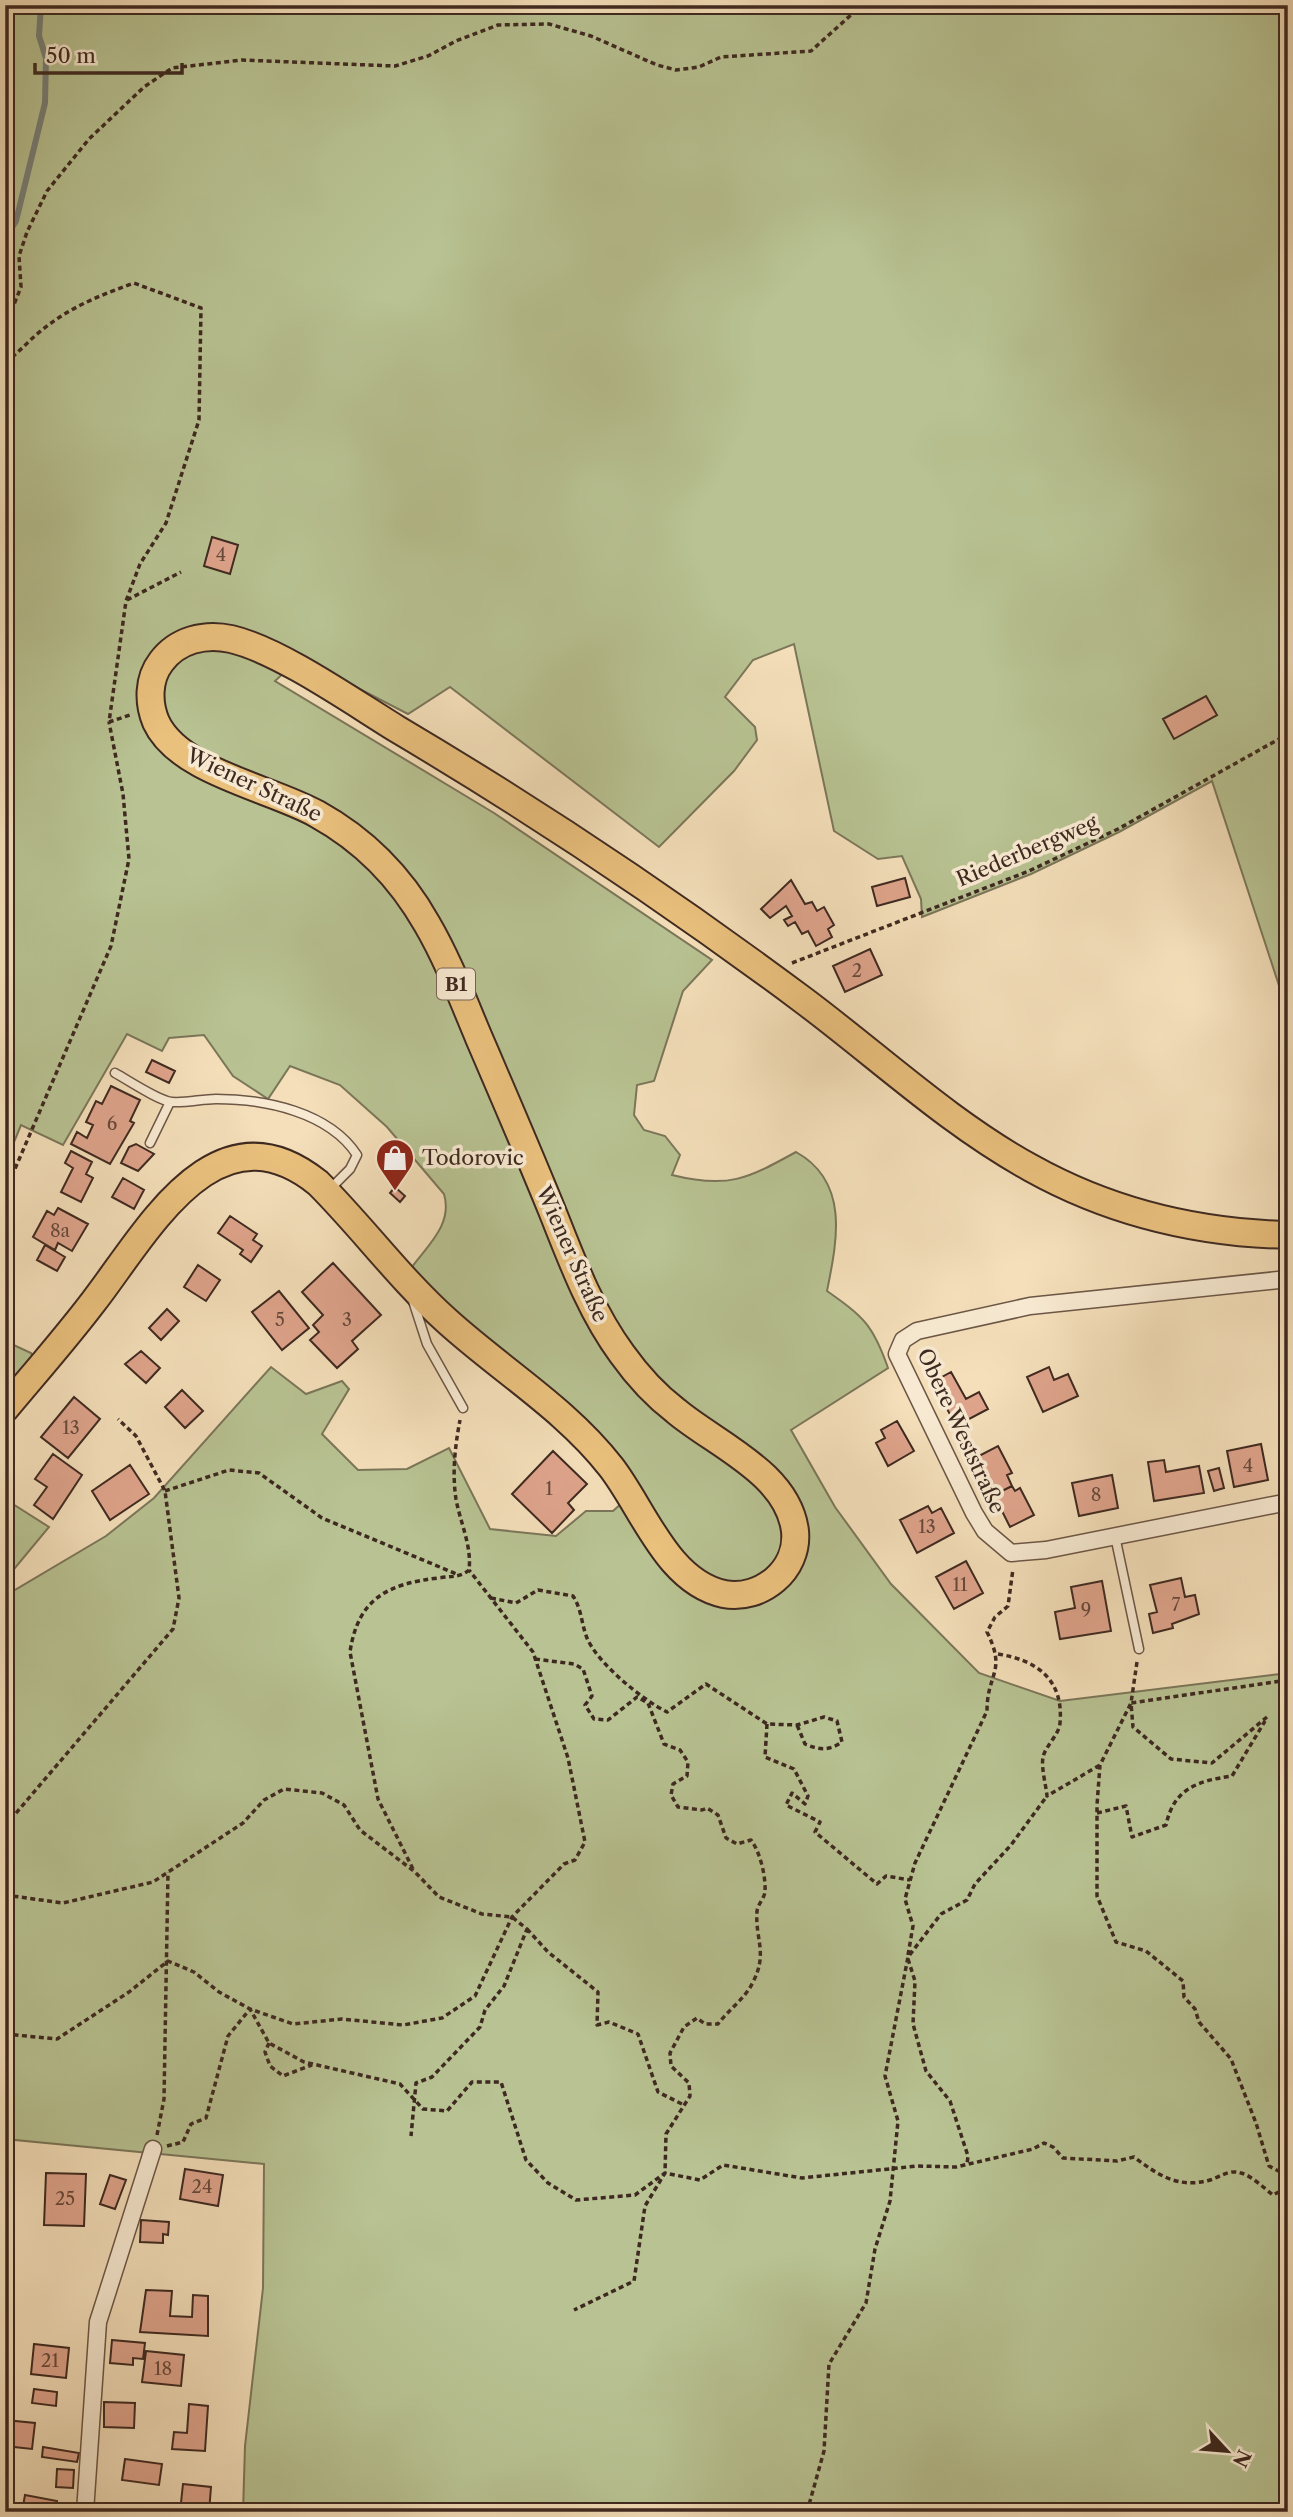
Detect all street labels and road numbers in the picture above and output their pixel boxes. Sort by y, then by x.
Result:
street label: Wiener Straße [182,742,326,827]
street label: Riederbergweg [952,809,1102,892]
road number: B1 [437,968,475,1000]
street label: Wiener Straße [531,1181,614,1326]
street label: Obere Weststraße [912,1344,1011,1517]

